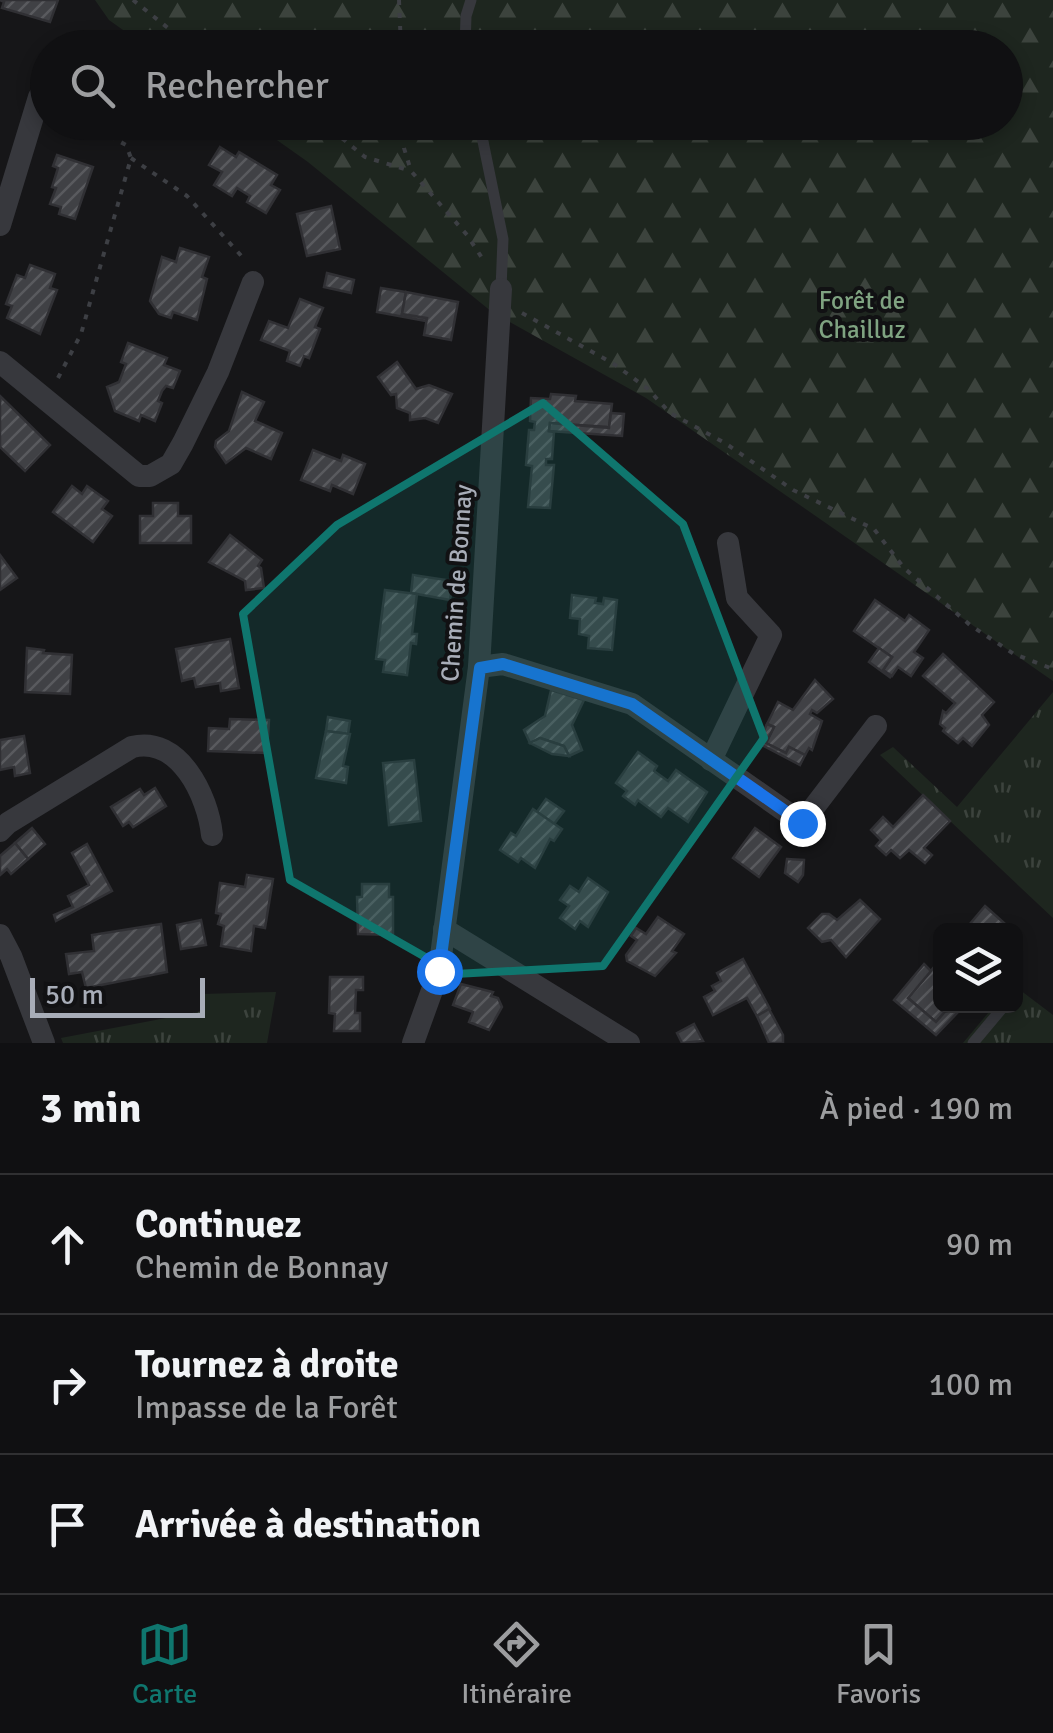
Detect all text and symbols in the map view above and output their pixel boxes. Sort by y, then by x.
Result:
search box [30,30,1023,140]
icon: search [65,58,120,113]
text: Rechercher [145,62,329,109]
park label: Forêt de Chailluz [818,285,906,345]
street label: Chemin de Bonnay [434,483,479,683]
route end [780,801,826,847]
map controls [933,923,1023,1013]
button: layers [933,923,1023,1013]
route start [417,949,463,995]
scale bar [30,973,205,1018]
text: 50 m [45,978,104,1012]
text: 3 min [40,1083,141,1134]
text: À pied · 190 m [820,1089,1013,1128]
text: Continuez [135,1201,302,1248]
icon: ahead [40,1217,95,1272]
text: 90 m [946,1225,1013,1264]
text: Chemin de Bonnay [135,1248,388,1287]
text: Tournez à droite [135,1341,399,1388]
icon: right [40,1357,95,1412]
text: 100 m [929,1365,1013,1404]
text: Impasse de la Forêt [135,1388,398,1427]
icon: arrive [40,1497,95,1552]
text: Arrivée à destination [135,1501,481,1548]
tab: Carte [132,1617,197,1711]
tab: Itinéraire [461,1617,572,1711]
tab: Favoris [836,1617,921,1711]

